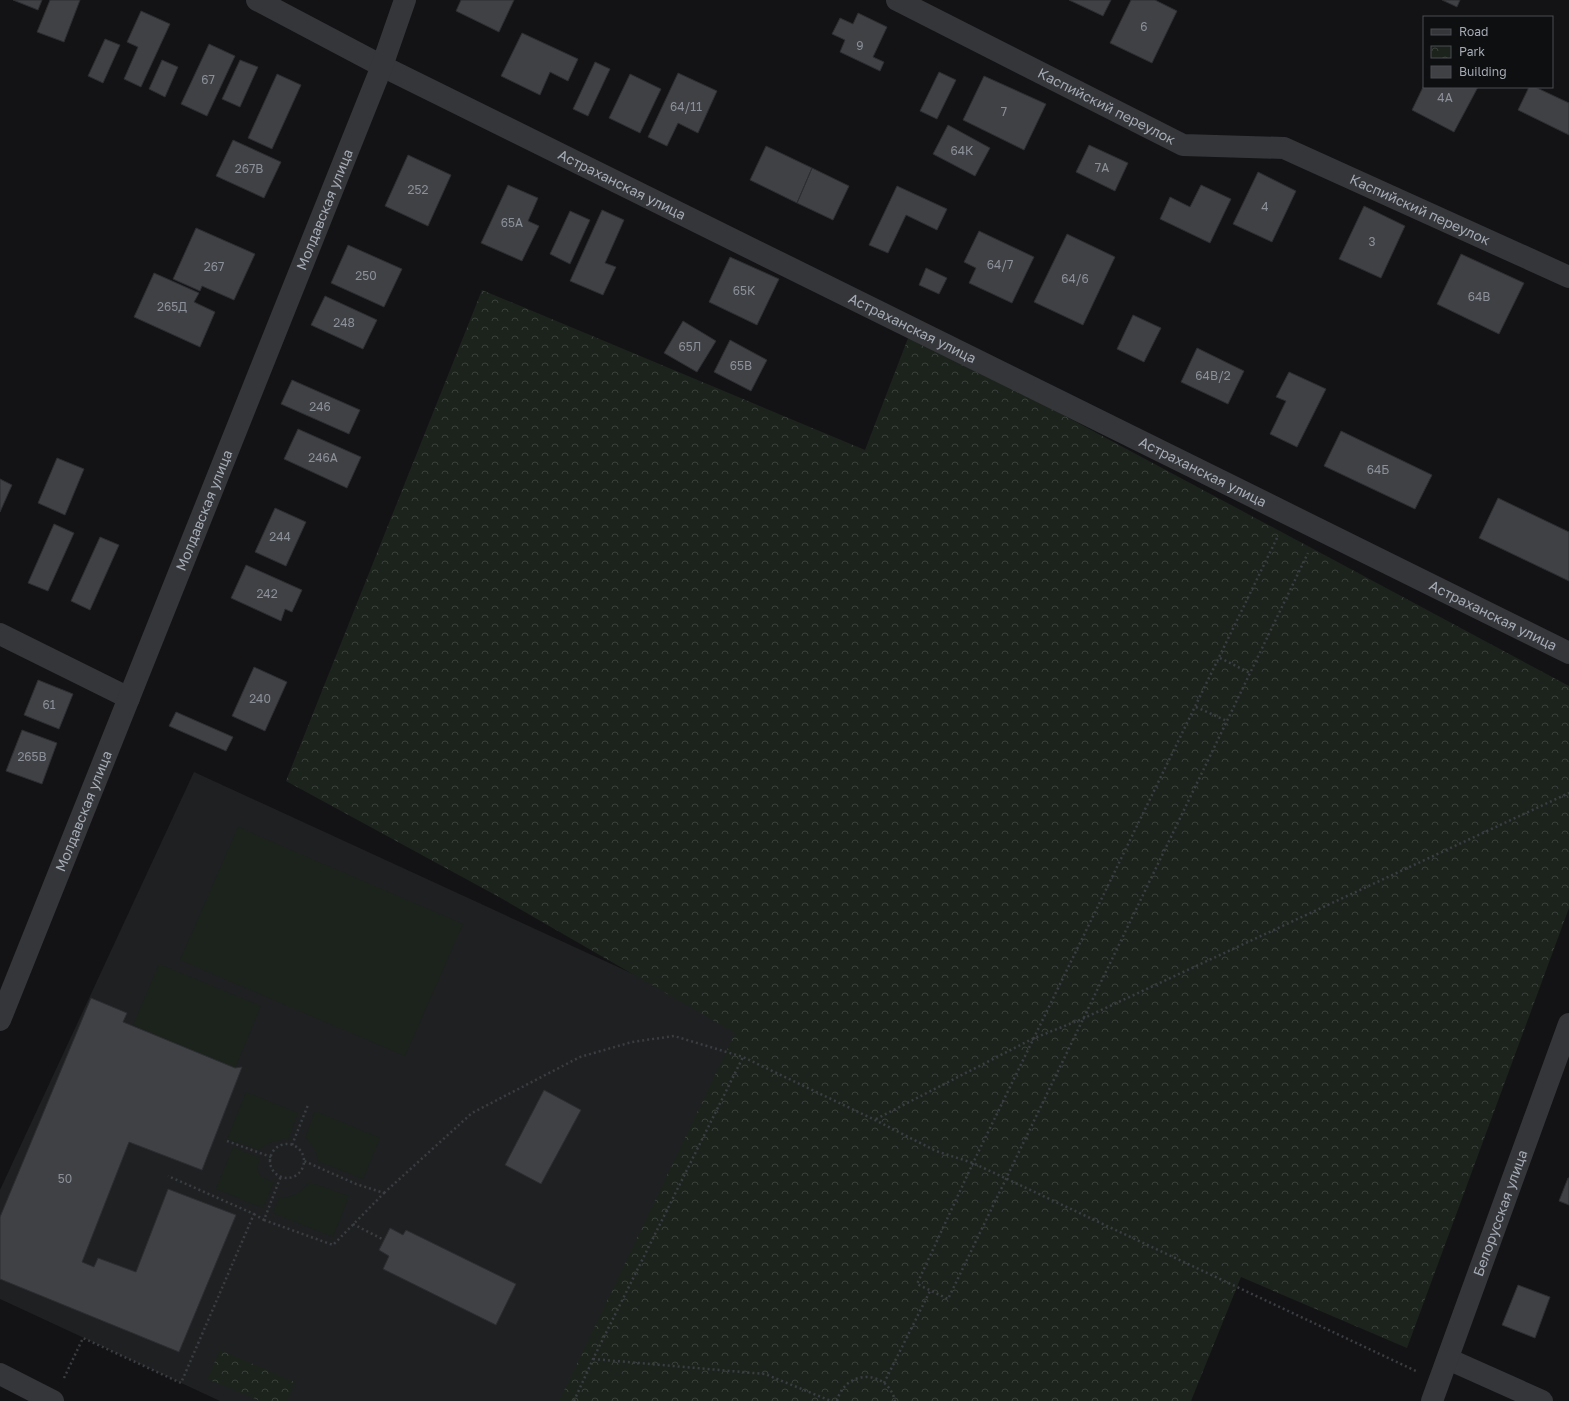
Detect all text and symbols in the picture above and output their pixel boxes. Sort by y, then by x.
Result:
legend [1423,16,1553,88]
house number: 6 [1140,19,1148,34]
text: Road [1459,24,1488,39]
house number: 9 [856,38,864,53]
text: Park [1459,44,1485,59]
street label: Каспийский переулок [1035,64,1179,148]
text: Building [1459,64,1507,79]
house number: 67 [201,72,215,87]
house number: 4А [1437,90,1453,105]
house number: 64/11 [670,99,702,114]
house number: 7 [1001,104,1007,119]
house number: 64К [951,143,974,158]
street label: Астраханская улица [555,145,689,223]
street label: Молдавская улица [292,146,356,272]
house number: 7А [1095,160,1109,175]
house number: 267В [235,161,263,176]
street label: Каспийский переулок [1347,170,1493,248]
house number: 252 [408,182,428,197]
house number: 4 [1261,199,1269,214]
house number: 65А [501,215,523,230]
house number: 3 [1368,234,1376,249]
house number: 64/7 [987,257,1013,272]
house number: 267 [204,259,224,274]
house number: 250 [355,268,377,283]
house number: 64/6 [1061,271,1089,286]
house number: 65К [733,283,756,298]
street label: Астраханская улица [846,289,979,367]
house number: 64В [1468,289,1490,304]
house number: 265Д [157,299,187,314]
house number: 248 [333,315,355,330]
house number: 65Л [679,339,701,354]
house number: 65В [730,358,752,373]
house number: 64В/2 [1195,368,1231,383]
house number: 246 [309,399,331,414]
street label: Астраханская улица [1136,433,1270,510]
street label: Молдавская улица [172,447,235,573]
house number: 246А [308,450,338,465]
house number: 64Б [1367,462,1389,477]
house number: 244 [269,529,291,544]
street label: Астраханская улица [1427,576,1560,654]
house number: 242 [256,586,278,601]
house number: 240 [249,691,271,706]
house number: 61 [42,697,56,712]
street label: Молдавская улица [51,748,115,874]
house number: 265В [17,749,47,764]
street label: Белорусская улица [1469,1147,1531,1278]
house number: 50 [58,1171,72,1186]

